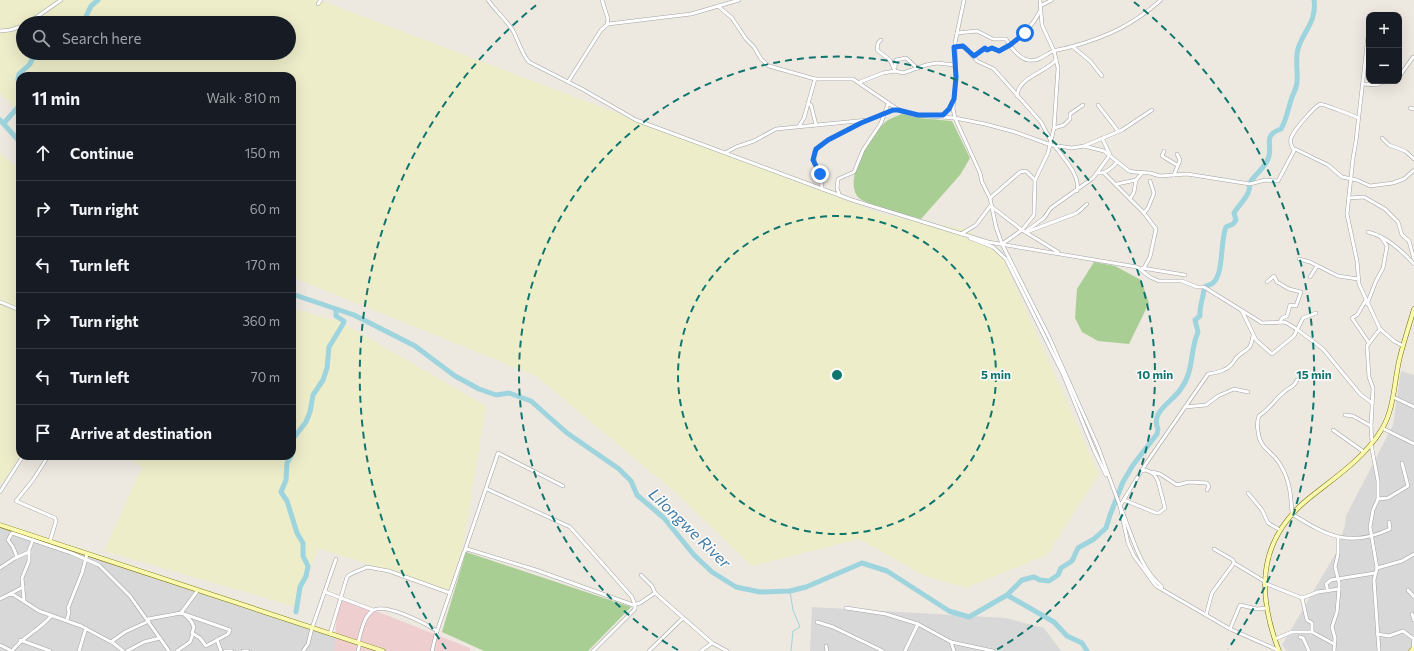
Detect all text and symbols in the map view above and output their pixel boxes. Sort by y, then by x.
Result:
map controls [1366,12,1402,84]
button: + [1366,12,1402,48]
search box [16,16,296,60]
route start [1016,24,1034,42]
icon: search [30,27,52,49]
text: Search here [62,29,141,47]
button: − [1366,48,1402,84]
text: 11 min [32,88,80,109]
text: Walk · 810 m [206,90,280,106]
icon: ahead [32,142,54,164]
text: Continue [70,144,134,162]
text: 150 m [245,145,280,161]
route end [811,165,829,183]
icon: right [32,198,54,220]
text: Turn right [70,200,139,218]
text: 60 m [250,201,280,217]
icon: left [32,254,54,276]
text: Turn left [70,256,129,274]
text: 170 m [245,257,280,273]
icon: right [32,310,54,332]
text: Turn right [70,312,139,330]
text: 360 m [242,313,280,329]
icon: left [32,366,54,388]
text: 5 min [981,367,1011,381]
text: 10 min [1137,367,1173,381]
text: 15 min [1296,367,1332,381]
text: Turn left [70,368,129,386]
centre of rings [830,368,844,382]
text: 70 m [251,369,280,385]
icon: arrive [32,422,54,444]
text: Arrive at destination [70,424,212,442]
water label: Lilongwe River [645,484,736,572]

